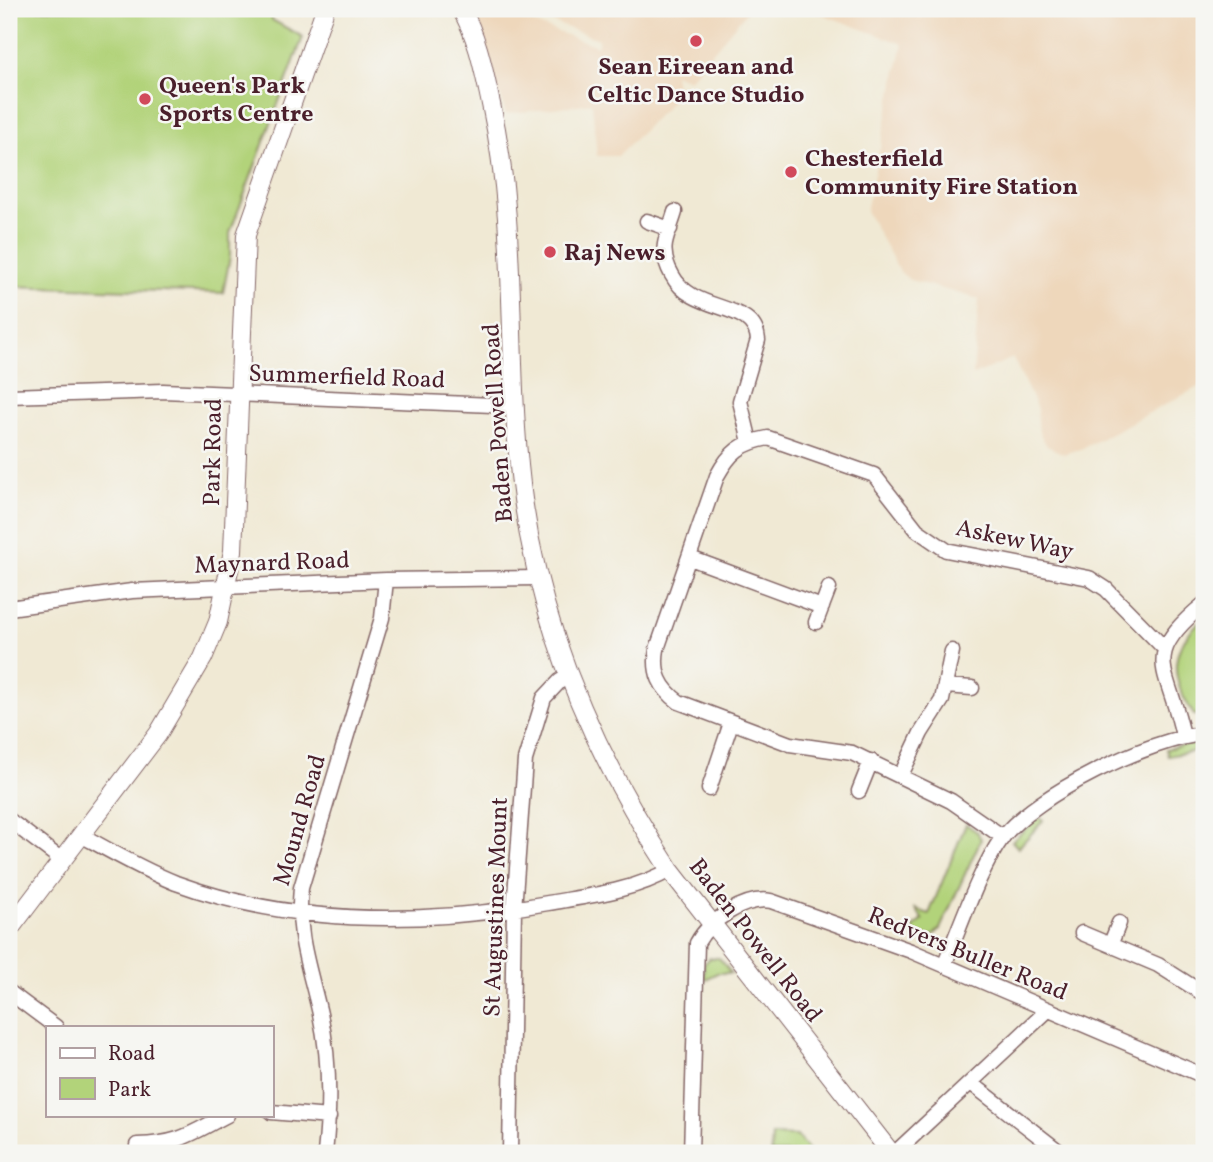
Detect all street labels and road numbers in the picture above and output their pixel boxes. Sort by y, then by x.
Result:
street label: Baden Powell Road [475,322,523,524]
street label: Summerfield Road [248,358,446,398]
street label: Park Road [196,398,232,506]
street label: Askew Way [953,512,1077,570]
street label: Maynard Road [194,544,350,584]
street label: Mound Road [266,751,336,890]
street label: St Augustines Mount [476,797,518,1018]
street label: Baden Powell Road [679,852,829,1030]
street label: Redvers Buller Road [862,899,1072,1011]

